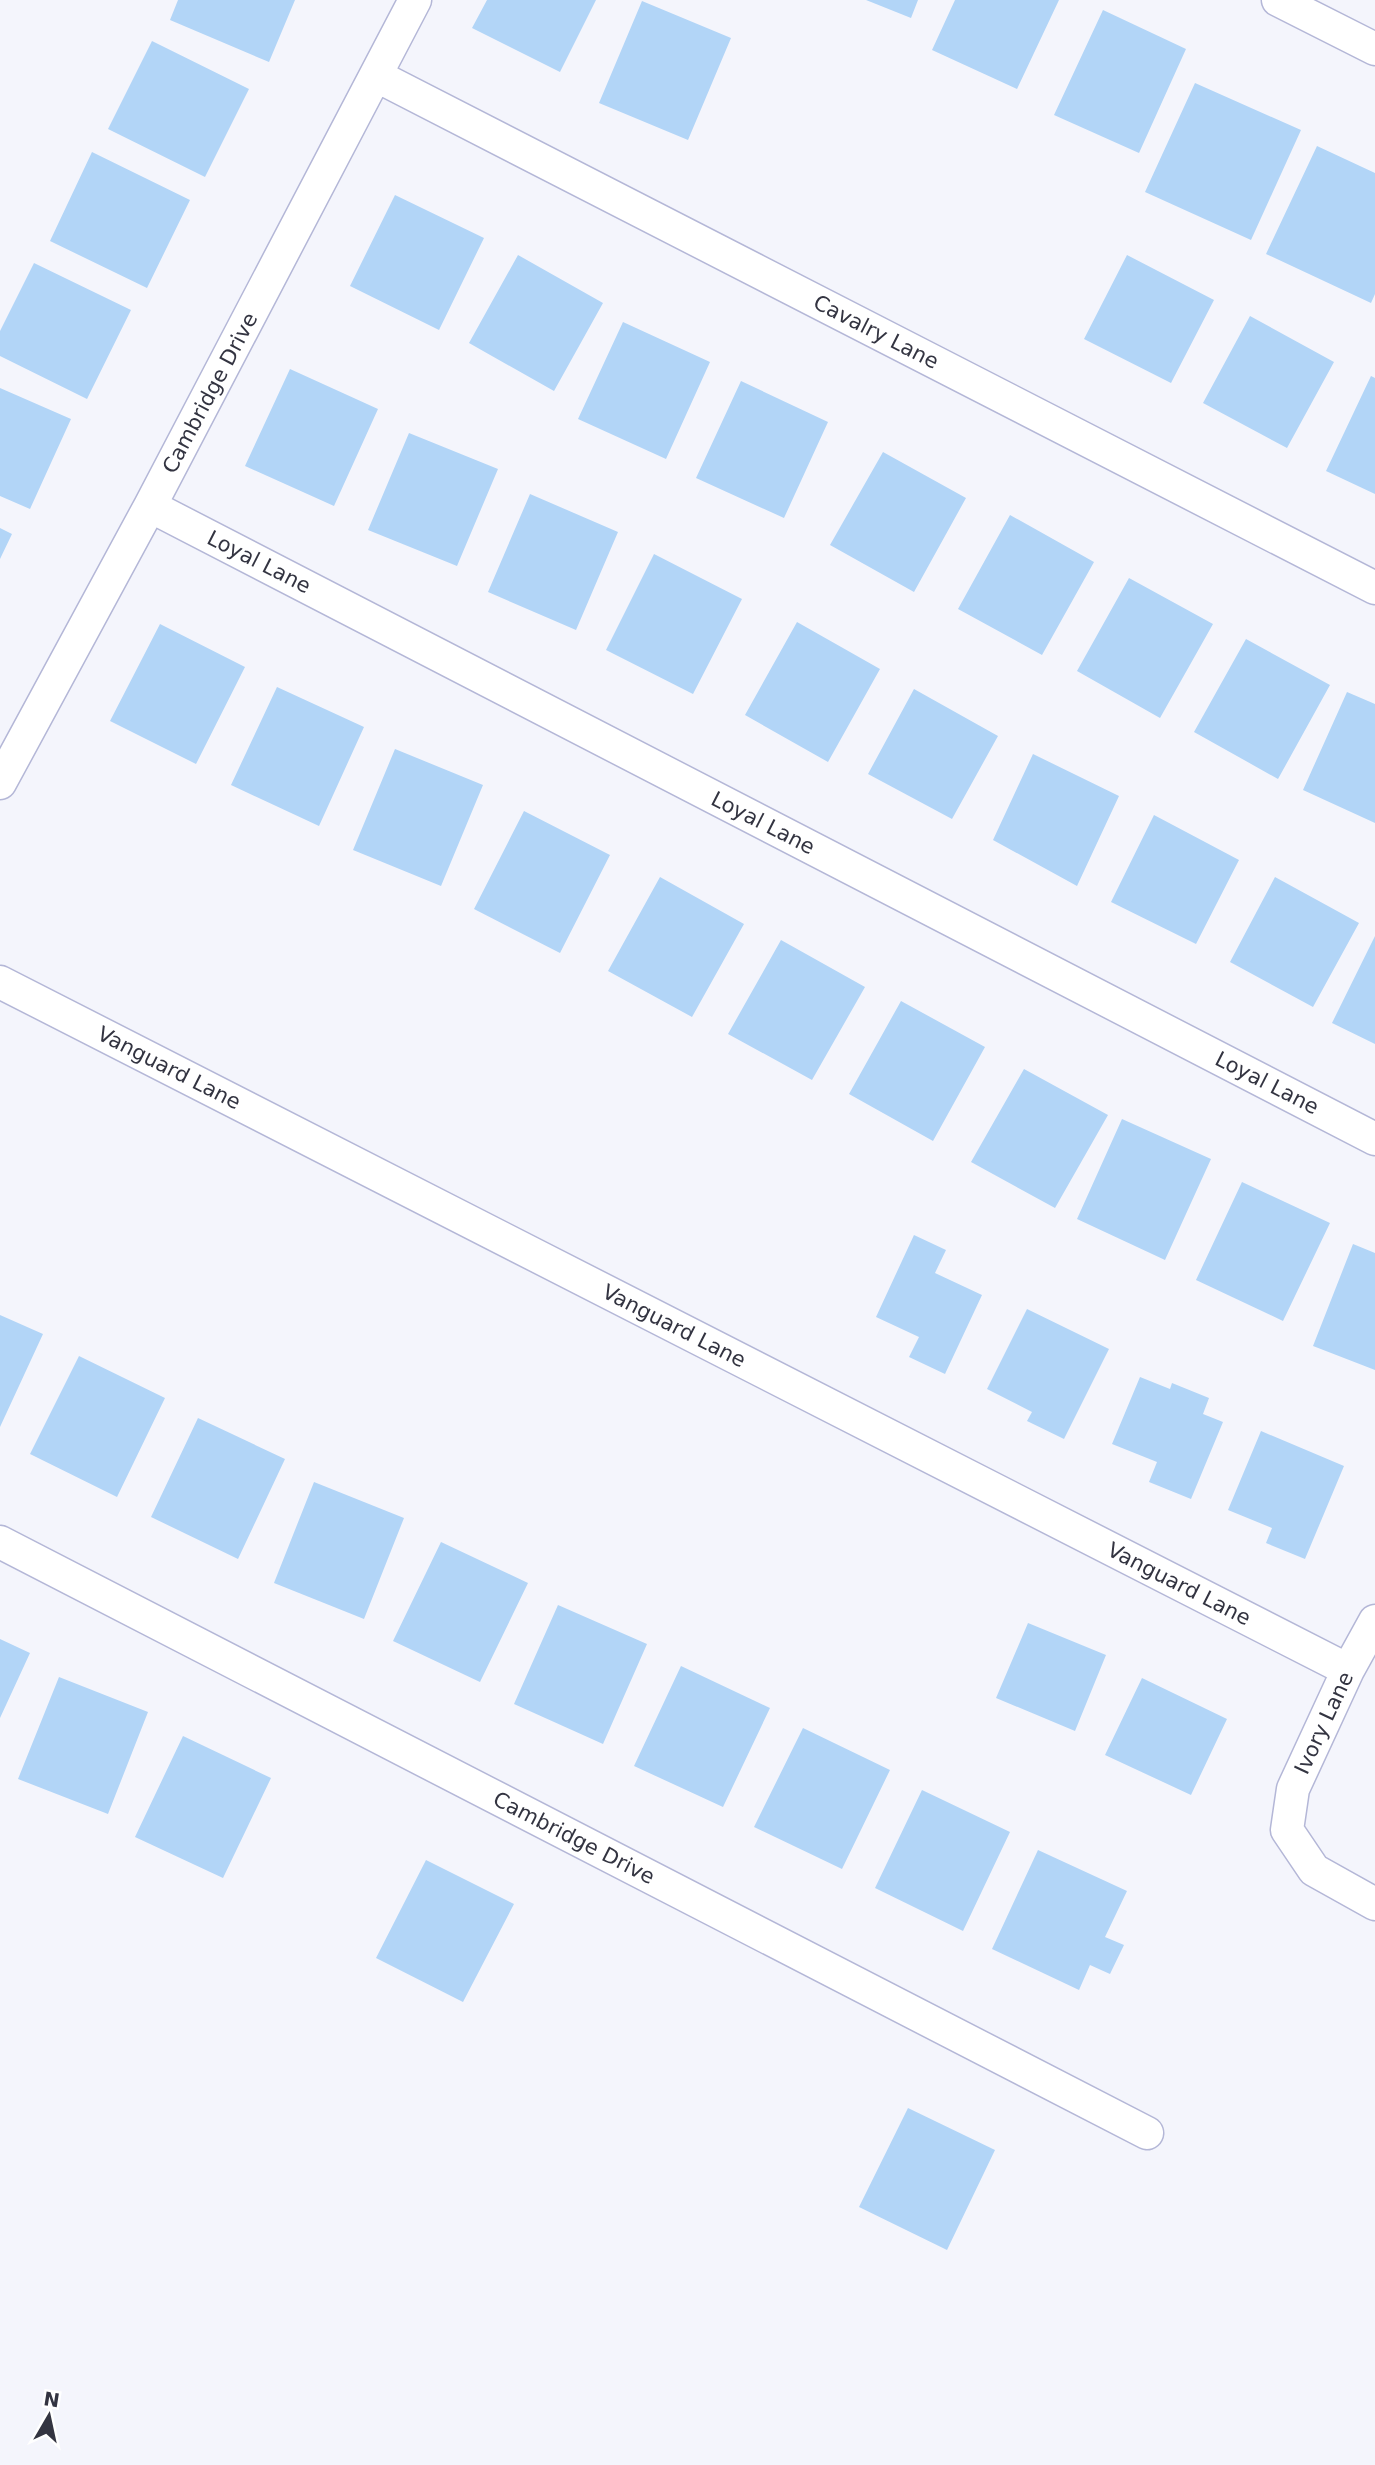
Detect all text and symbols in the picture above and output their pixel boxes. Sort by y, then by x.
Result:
street label: Cavalry Lane [809,290,943,374]
street label: Cambridge Drive [158,309,262,477]
street label: Loyal Lane [203,526,315,598]
street label: Loyal Lane [707,787,819,859]
street label: Vanguard Lane [93,1022,245,1114]
street label: Loyal Lane [1211,1047,1323,1119]
street label: Vanguard Lane [598,1280,750,1372]
street label: Vanguard Lane [1103,1538,1255,1630]
street label: Ivory Lane [1290,1668,1358,1778]
street label: Cambridge Drive [489,1787,659,1889]
north arrow [14,2381,84,2451]
text: N [42,2387,61,2411]

